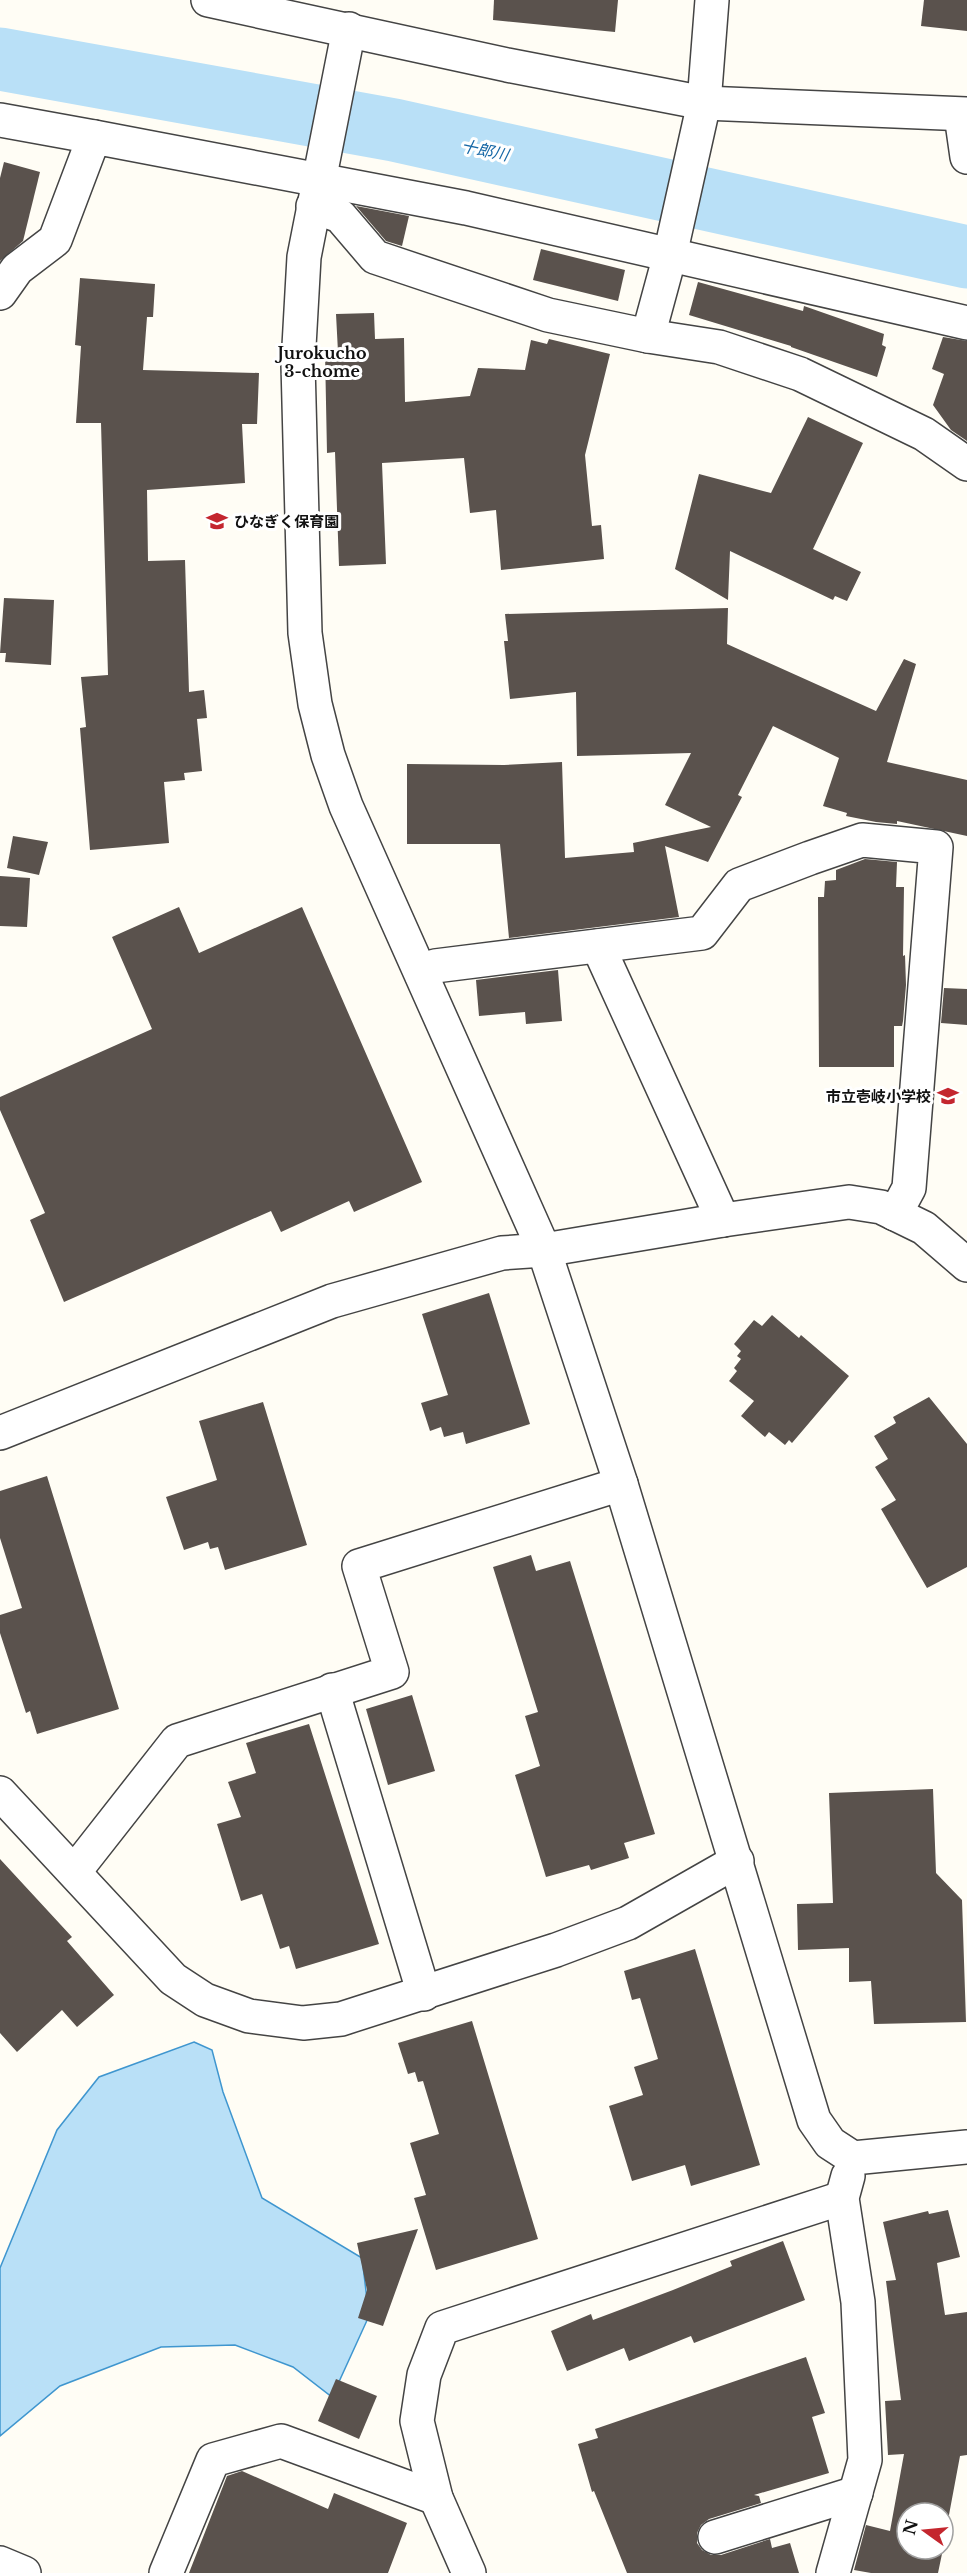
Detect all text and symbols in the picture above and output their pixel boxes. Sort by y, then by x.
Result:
water label: 十郎川 [459,135,513,165]
district label: Jurokucho 3-chome [274,343,367,381]
school or university icon: ひなぎく保育園 [205,509,229,533]
place label: ひなぎく保育園 [234,512,339,531]
school or university icon: 市立壱岐小学校 [936,1084,960,1108]
place label: 市立壱岐小学校 [826,1087,931,1106]
north arrow [895,2501,955,2561]
text: N [899,2517,922,2537]

